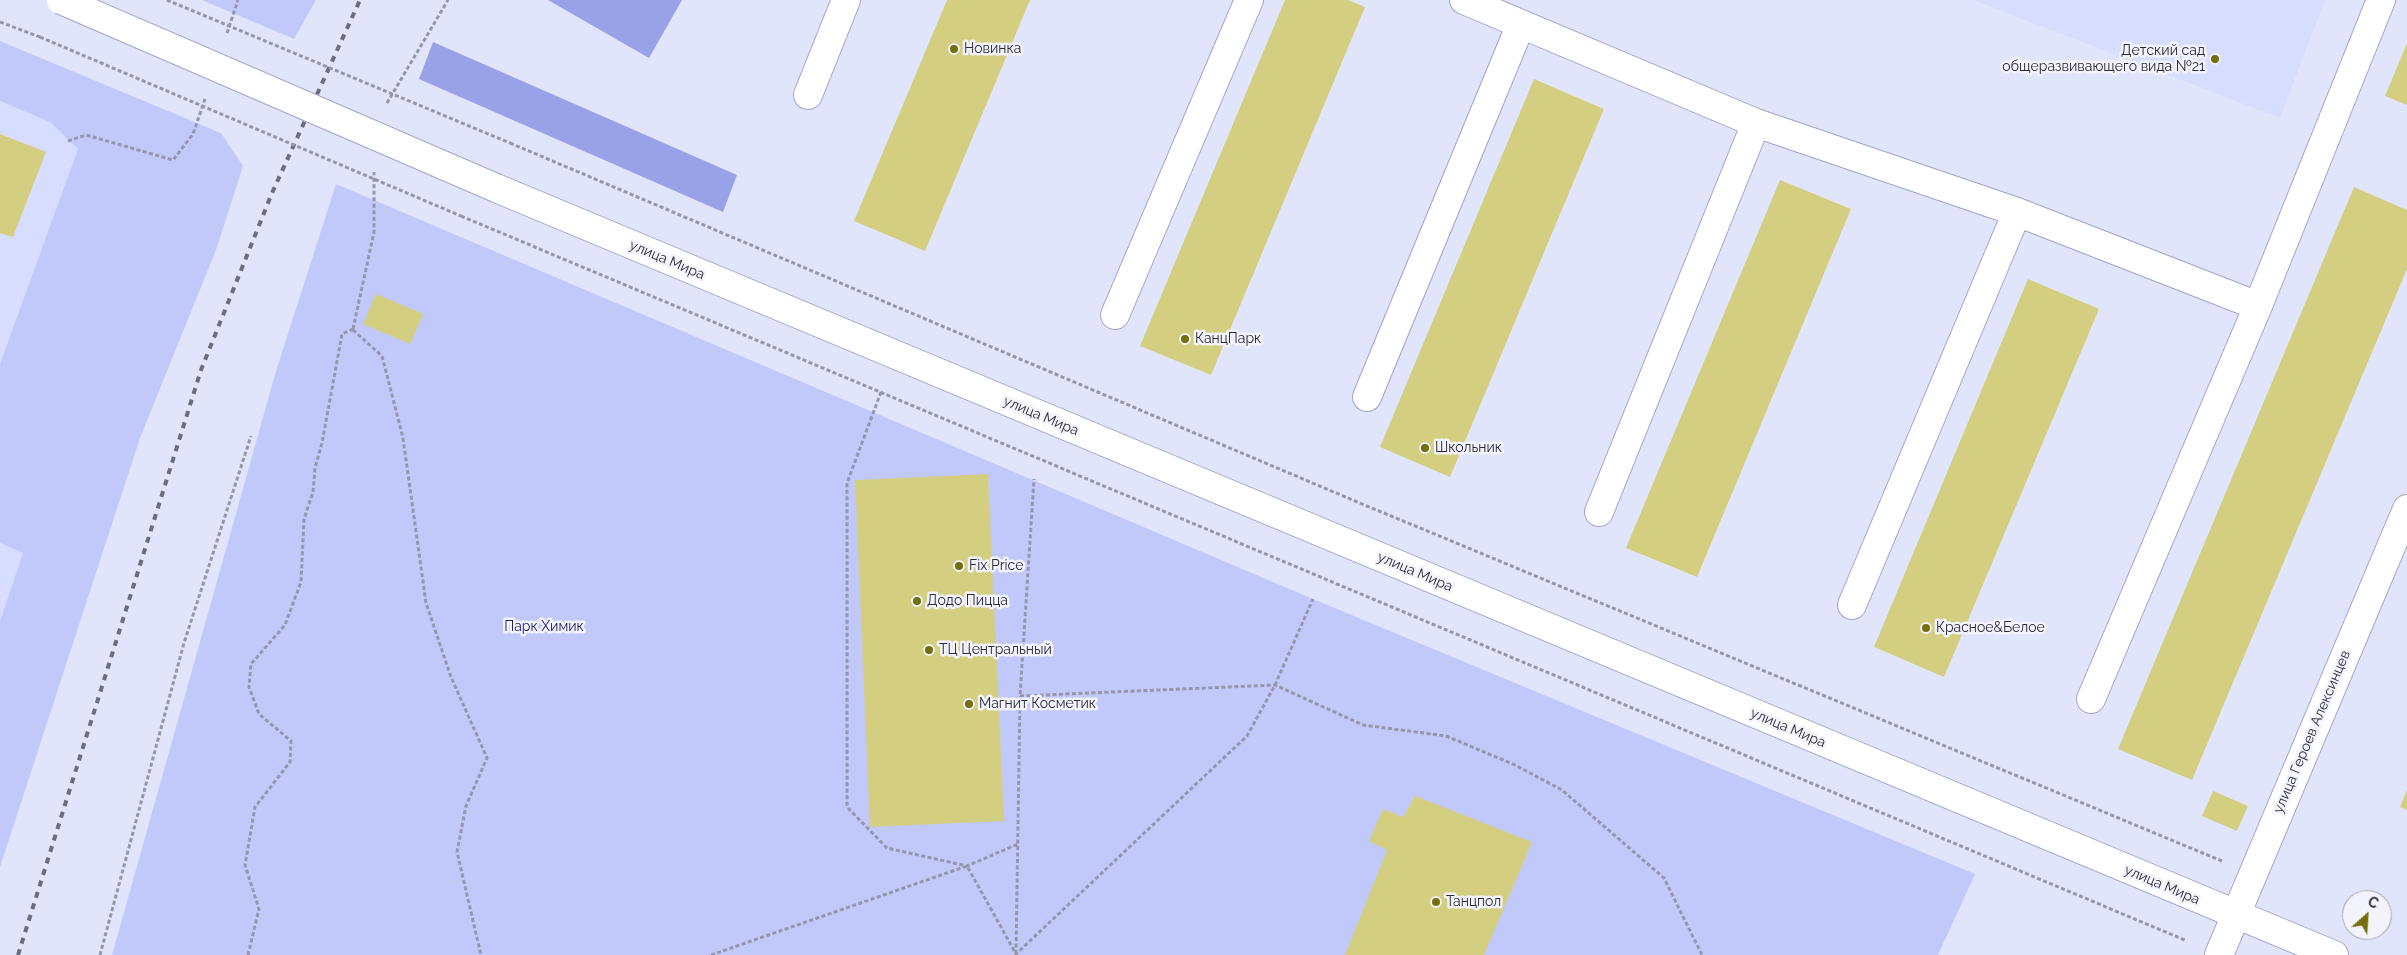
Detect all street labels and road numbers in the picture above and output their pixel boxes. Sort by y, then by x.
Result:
street label: улица Мира [627,237,707,283]
street label: улица Мира [1001,393,1081,439]
street label: улица Мира [1375,549,1455,595]
street label: улица Героев Алексинцев [2270,648,2354,816]
street label: улица Мира [1748,705,1828,751]
street label: улица Мира [2122,862,2202,908]

